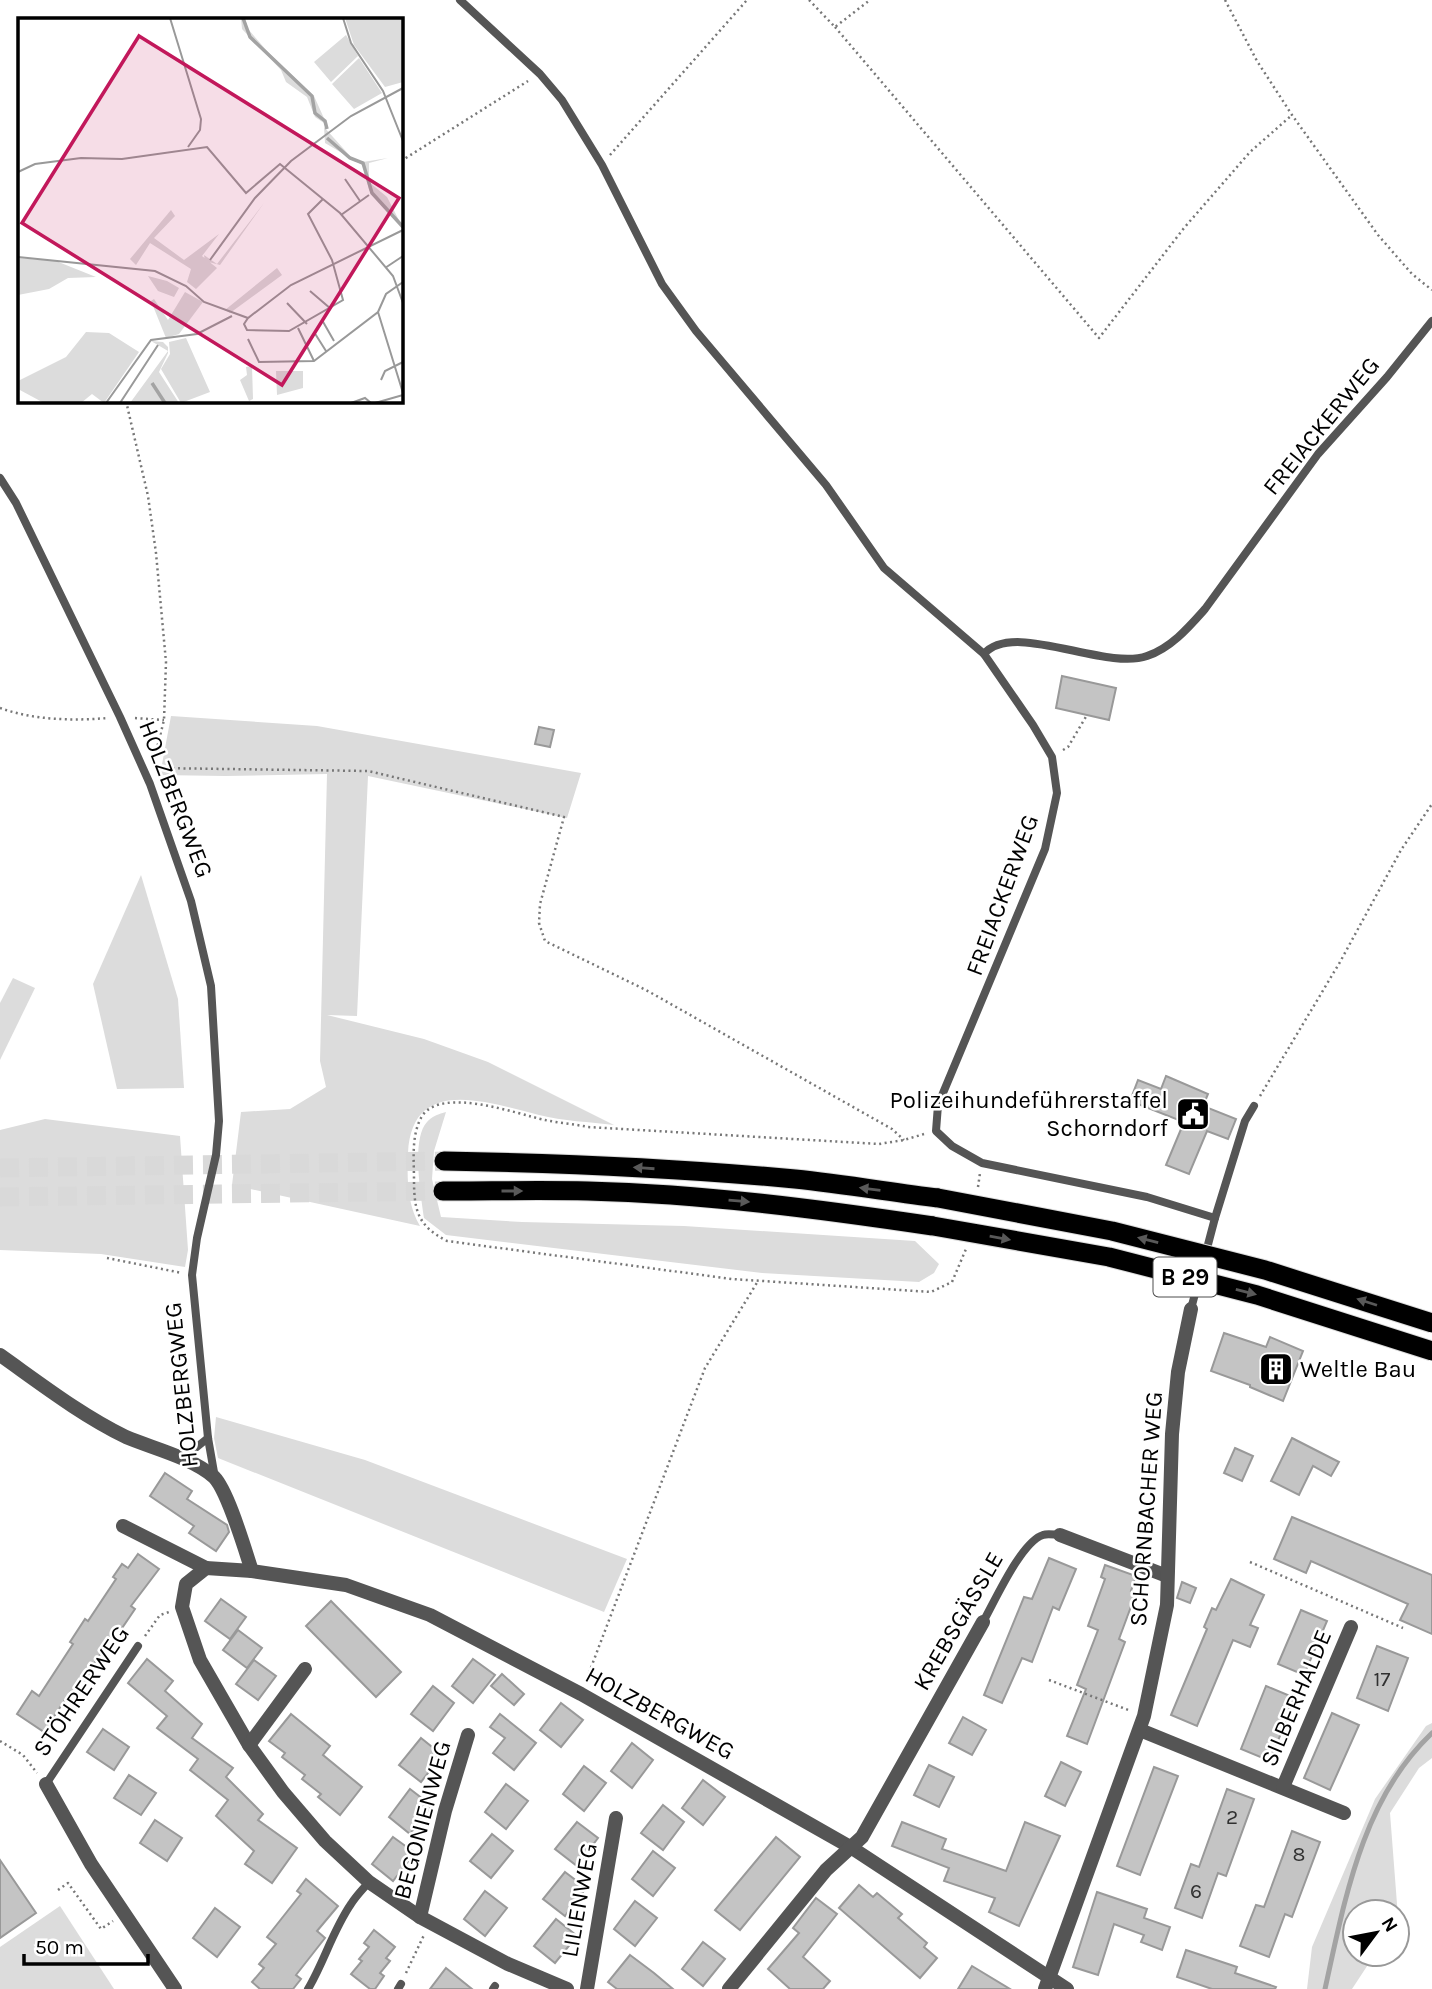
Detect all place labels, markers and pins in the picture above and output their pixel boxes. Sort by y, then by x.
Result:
place label: Polizeihundeführerstaffel Schorndorf [890,1086,1169,1142]
public building icon: Polizeihundeführerstaffel Schorndorf [1174,1095,1212,1133]
building icon: Weltle Bau [1257,1350,1295,1388]
place label: Weltle Bau [1300,1355,1416,1383]

